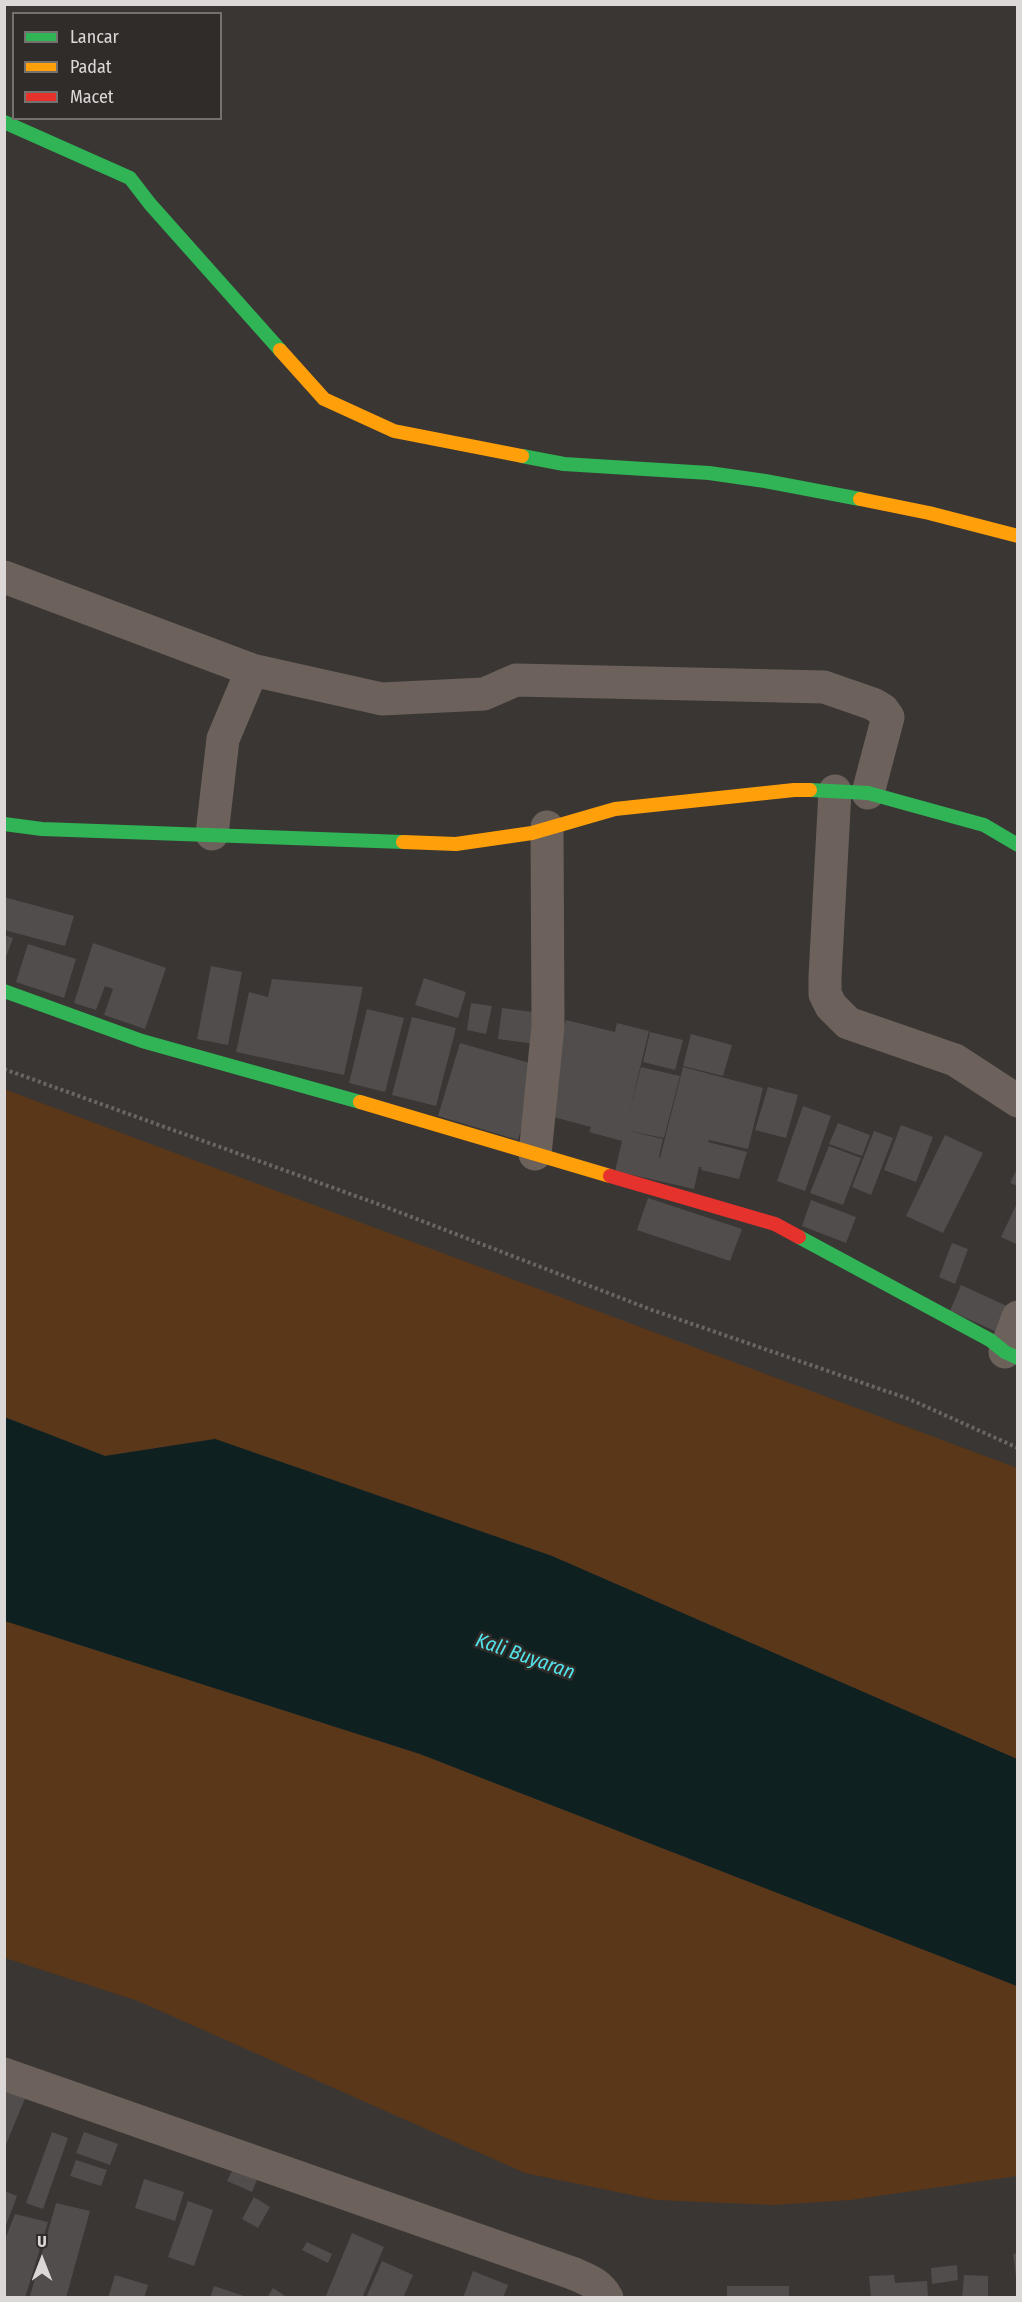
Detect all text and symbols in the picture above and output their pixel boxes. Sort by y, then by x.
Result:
legend [12,12,222,120]
text: Lancar [70,26,119,48]
text: Padat [70,56,112,78]
text: Macet [70,86,114,108]
water label: Kali Buyaran [472,1629,578,1685]
north arrow [12,2230,72,2290]
text: U [37,2232,47,2251]

